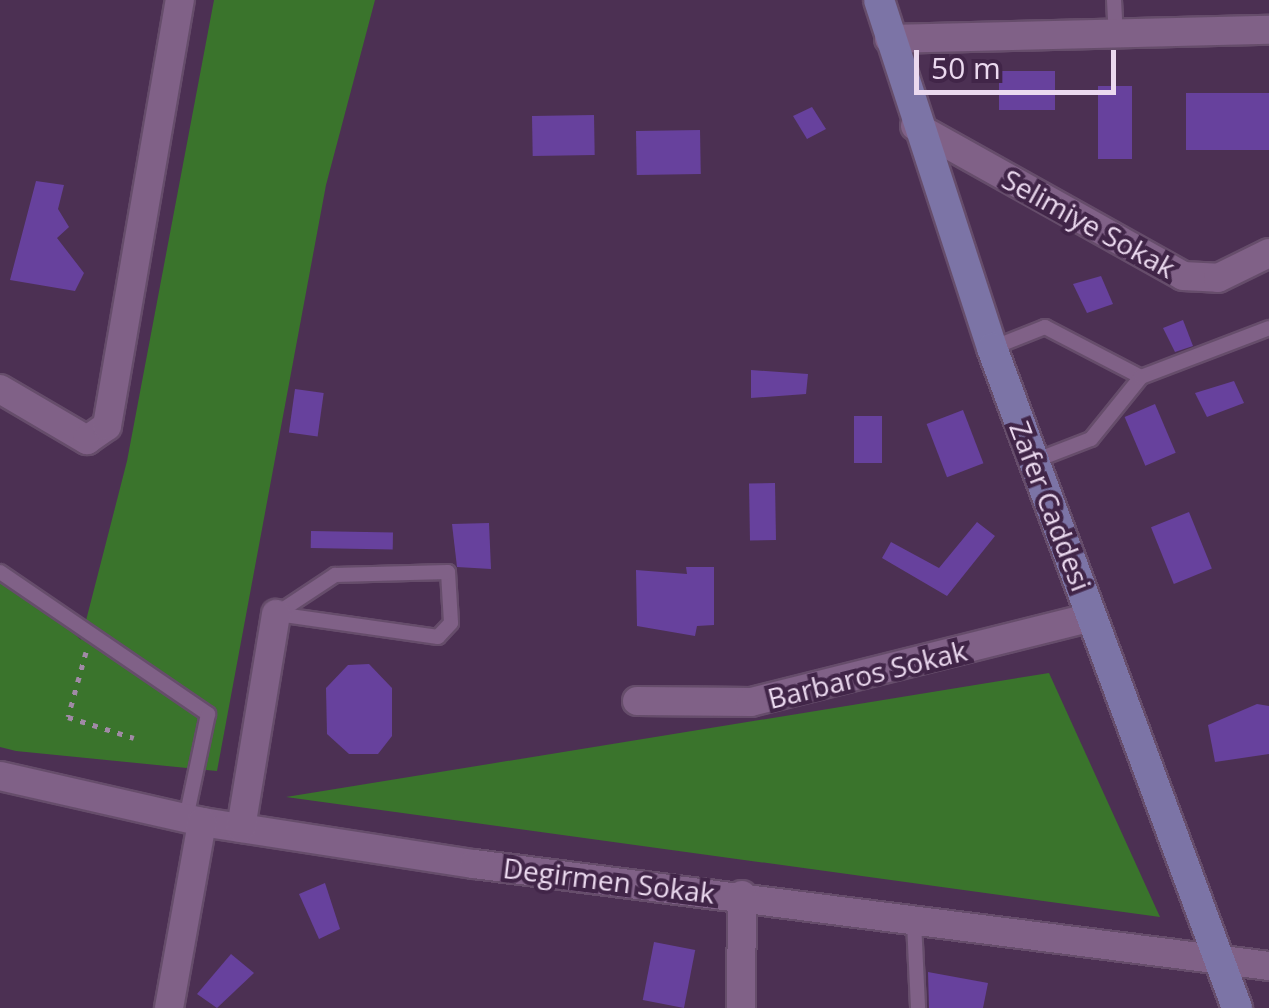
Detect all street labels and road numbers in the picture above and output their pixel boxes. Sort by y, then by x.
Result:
street label: Selimiye Sokak [997,162,1181,284]
street label: Zafer Caddesi [1003,416,1099,596]
street label: Barbaros Sokak [764,633,970,715]
street label: Degirmen Sokak [501,850,717,910]

